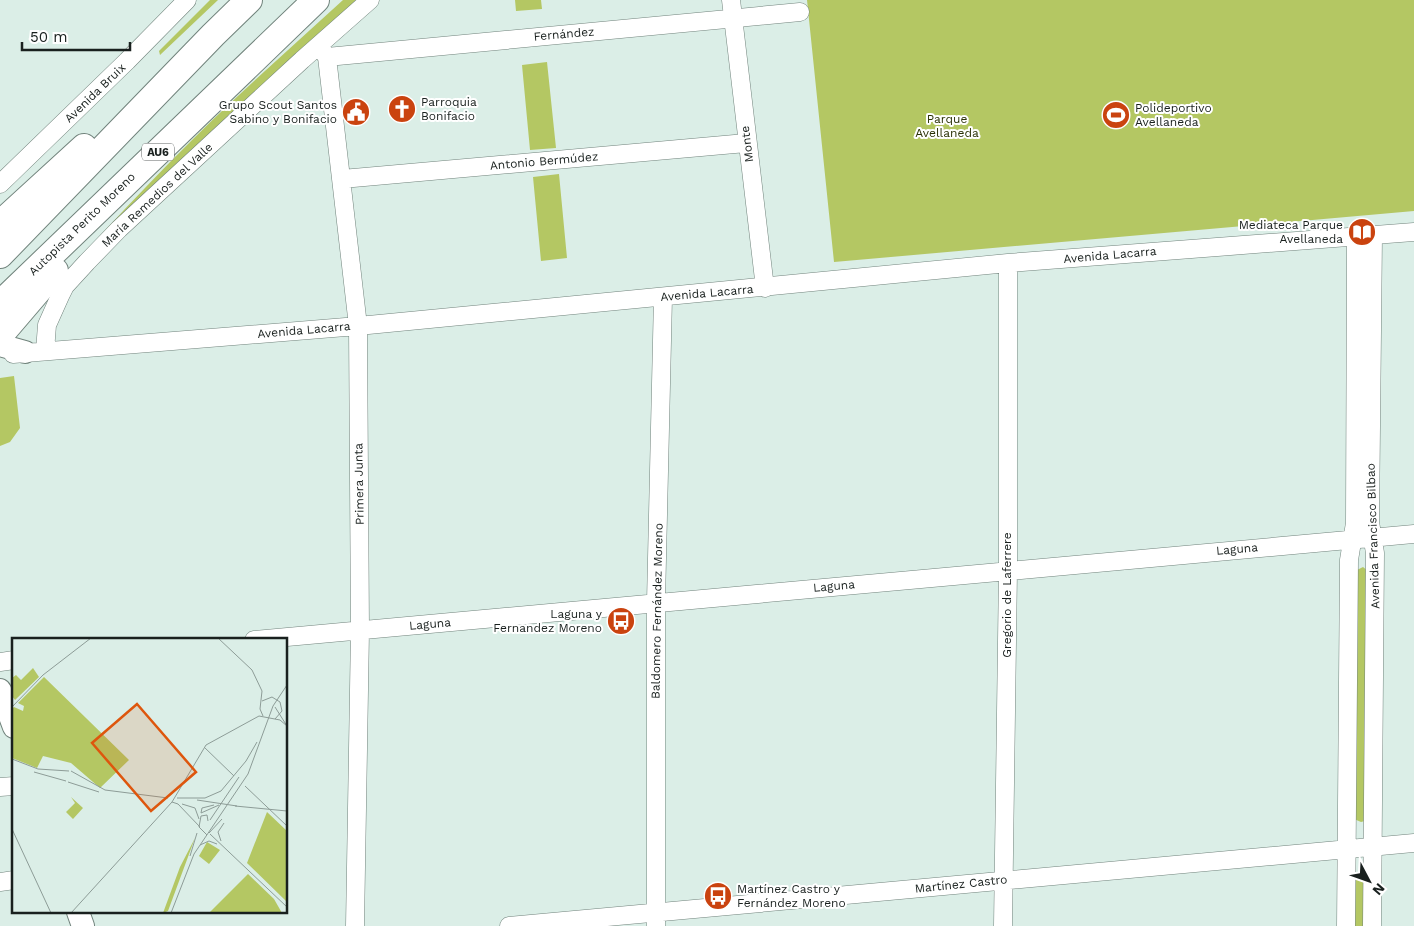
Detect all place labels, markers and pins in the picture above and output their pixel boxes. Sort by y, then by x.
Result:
church icon: Parroquia Bonifacio [387,94,417,124]
place label: Parroquia Bonifacio [421,95,477,123]
public building icon: Grupo Scout Santos Sabino y Bonifacio [341,97,371,127]
place label: Grupo Scout Santos Sabino y Bonifacio [219,98,337,126]
sports icon: Polideportivo Avellaneda [1101,100,1131,130]
place label: Polideportivo Avellaneda [1135,101,1212,129]
library icon: Mediateca Parque Avellaneda [1347,217,1377,247]
place label: Mediateca Parque Avellaneda [1239,218,1343,246]
bus stop icon: Laguna y Fernandez Moreno [606,606,636,636]
place label: Laguna y Fernandez Moreno [493,607,603,635]
bus stop icon: Martínez Castro y Fernández Moreno [703,881,733,911]
place label: Martínez Castro y Fernández Moreno [737,882,846,910]

